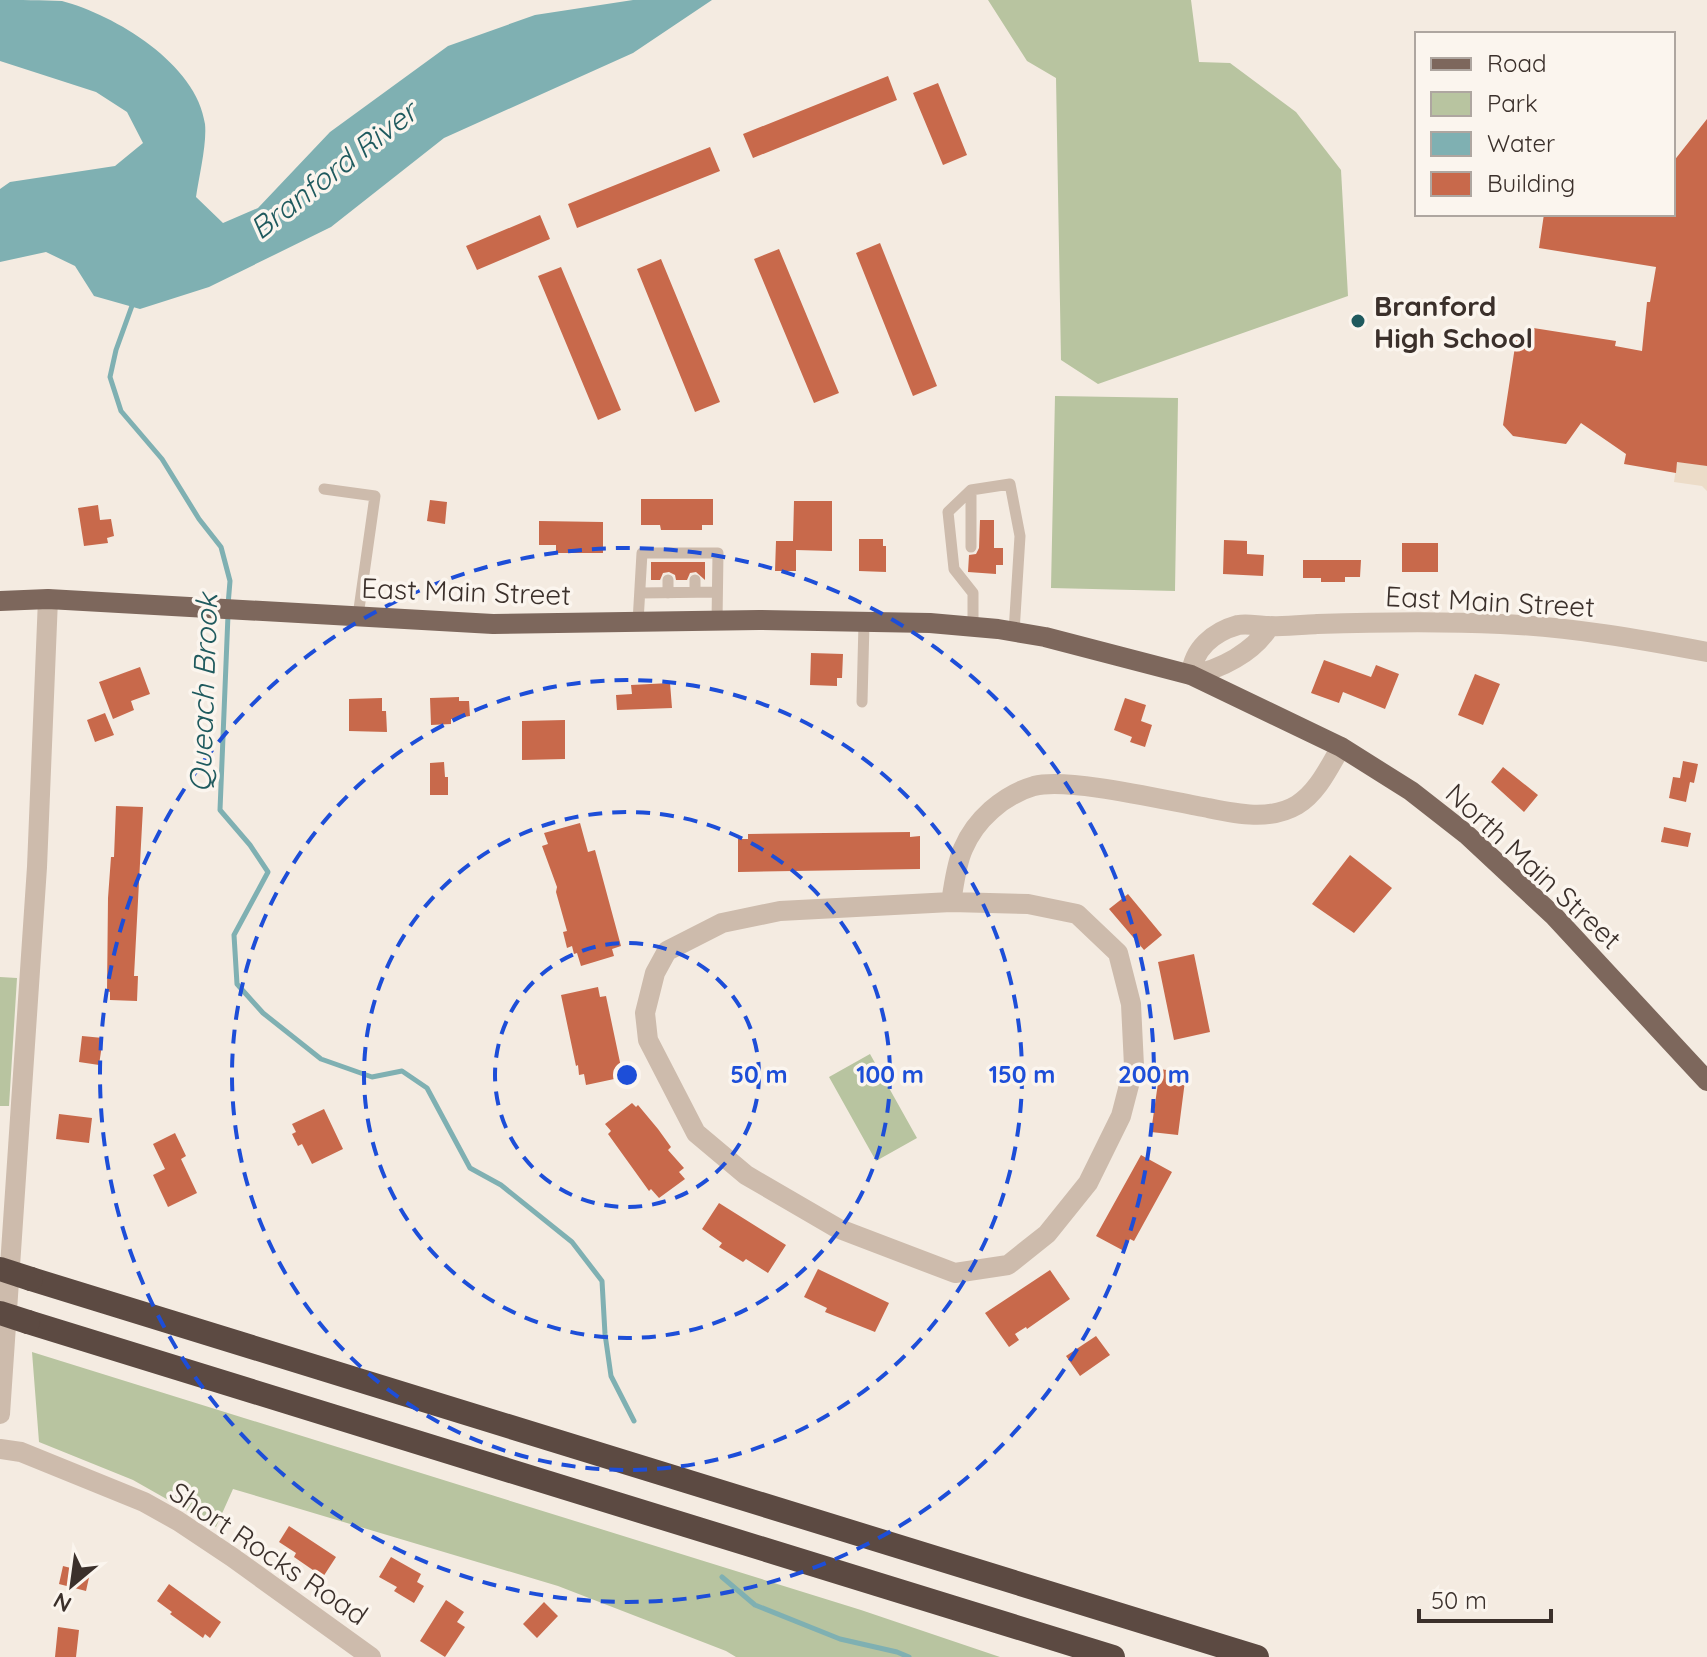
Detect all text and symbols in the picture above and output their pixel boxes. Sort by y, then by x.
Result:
legend [1415,32,1675,216]
text: Road [1487,48,1547,78]
text: Park [1487,88,1538,118]
water label: Branford River [242,91,427,247]
text: Water [1487,128,1555,158]
text: Building [1487,168,1575,198]
place label: Branford High School [1374,288,1533,355]
marker: Branford High School [1349,312,1367,330]
street label: East Main Street [361,570,571,612]
street label: East Main Street [1384,578,1596,624]
water label: Queach Brook [181,590,226,793]
street label: North Main Street [1439,776,1629,956]
text: 50 m [730,1059,788,1089]
text: 100 m [856,1059,924,1089]
text: 150 m [989,1059,1055,1089]
text: 200 m [1118,1059,1190,1089]
centre of rings [613,1061,641,1089]
street label: Short Rocks Road [163,1474,375,1632]
north arrow [32,1545,112,1625]
scale bar [1419,1573,1551,1623]
text: 50 m [1431,1585,1487,1615]
text: N [48,1586,76,1619]

